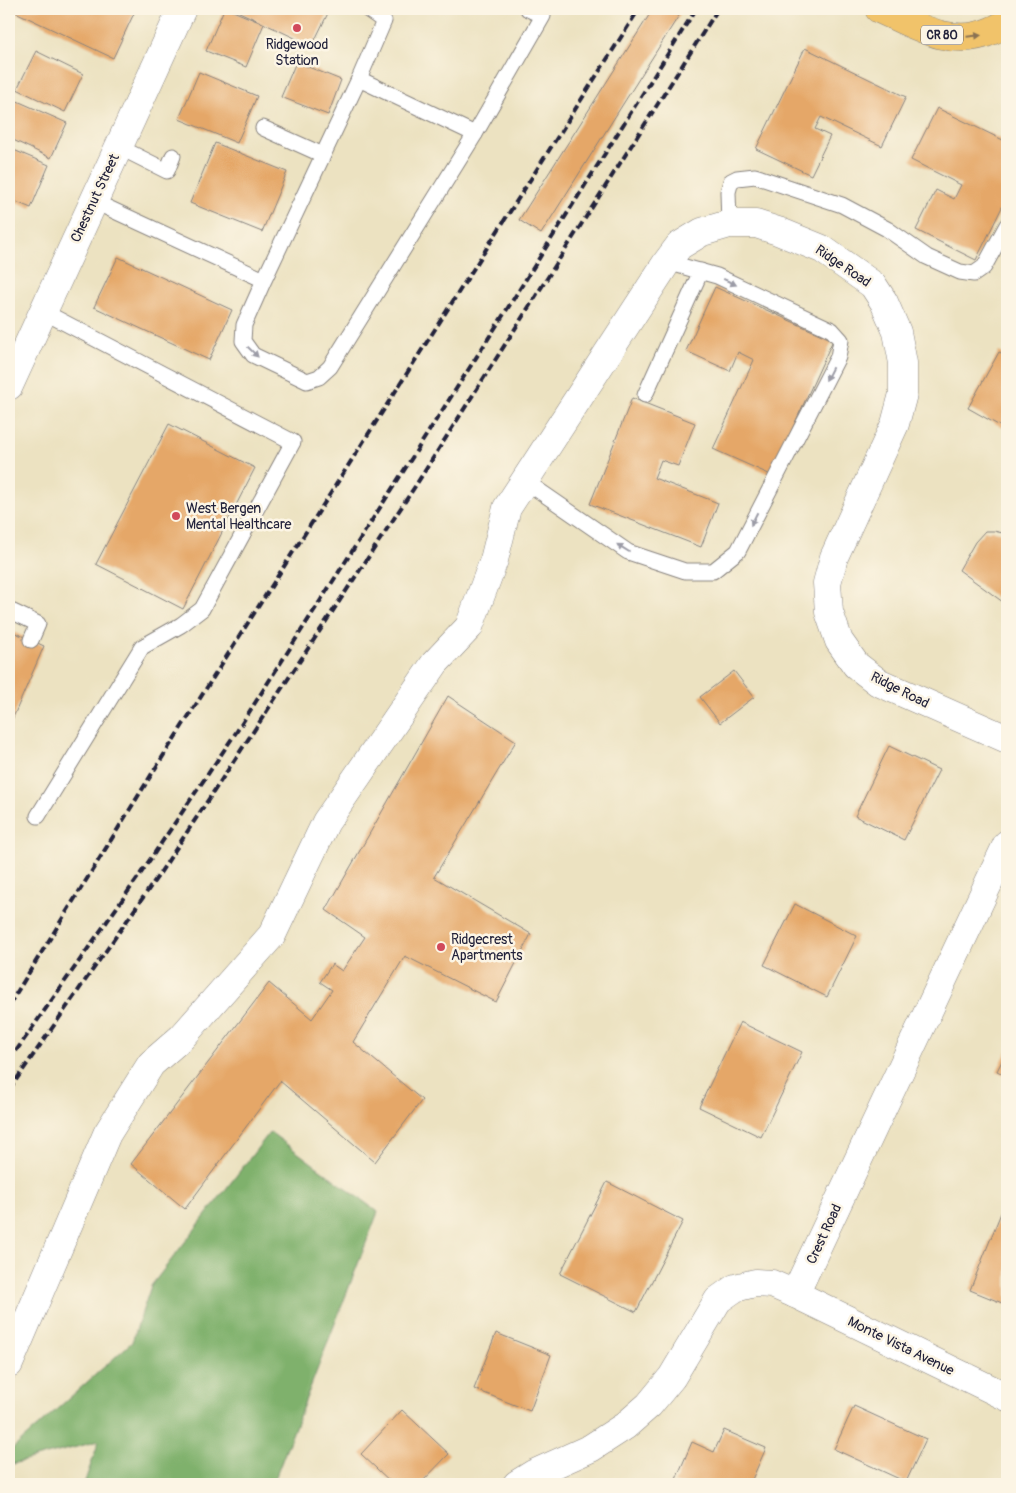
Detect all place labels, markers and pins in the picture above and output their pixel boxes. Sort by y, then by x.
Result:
marker: Ridgewood Station [291,22,303,34]
place label: Ridgewood Station [266,36,328,69]
place label: West Bergen Mental Healthcare [186,500,292,533]
marker: West Bergen Mental Healthcare [170,510,182,522]
place label: Ridgecrest Apartments [451,931,523,964]
marker: Ridgecrest Apartments [435,941,447,953]

